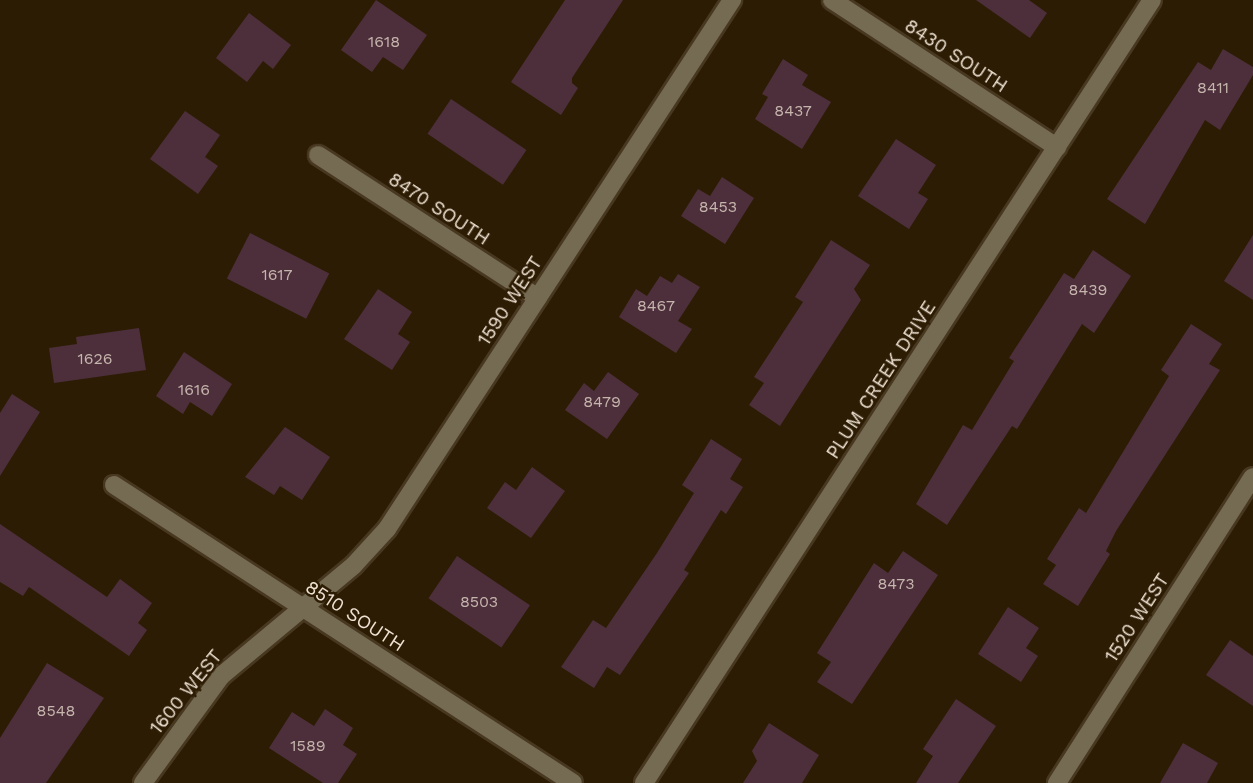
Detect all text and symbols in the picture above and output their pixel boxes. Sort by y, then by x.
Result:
street label: 8430 SOUTH [900,14,1012,98]
house number: 1618 [368,32,400,52]
house number: 8411 [1197,78,1229,98]
house number: 8437 [774,101,812,121]
street label: 8470 SOUTH [384,168,494,250]
house number: 8453 [699,197,737,217]
street label: 1590 WEST [473,252,547,350]
house number: 1617 [261,265,293,285]
house number: 8439 [1069,280,1107,300]
house number: 8467 [637,296,675,316]
street label: PLUM CREEK DRIVE [821,297,941,463]
house number: 1626 [77,349,113,369]
house number: 1616 [178,380,210,400]
house number: 8479 [583,392,621,412]
street label: 1520 WEST [1100,569,1174,667]
house number: 8473 [877,574,915,594]
street label: 8510 SOUTH [301,575,409,657]
house number: 8503 [460,592,498,612]
street label: 1600 WEST [145,645,227,739]
house number: 8548 [37,701,75,721]
house number: 1589 [290,736,326,756]

